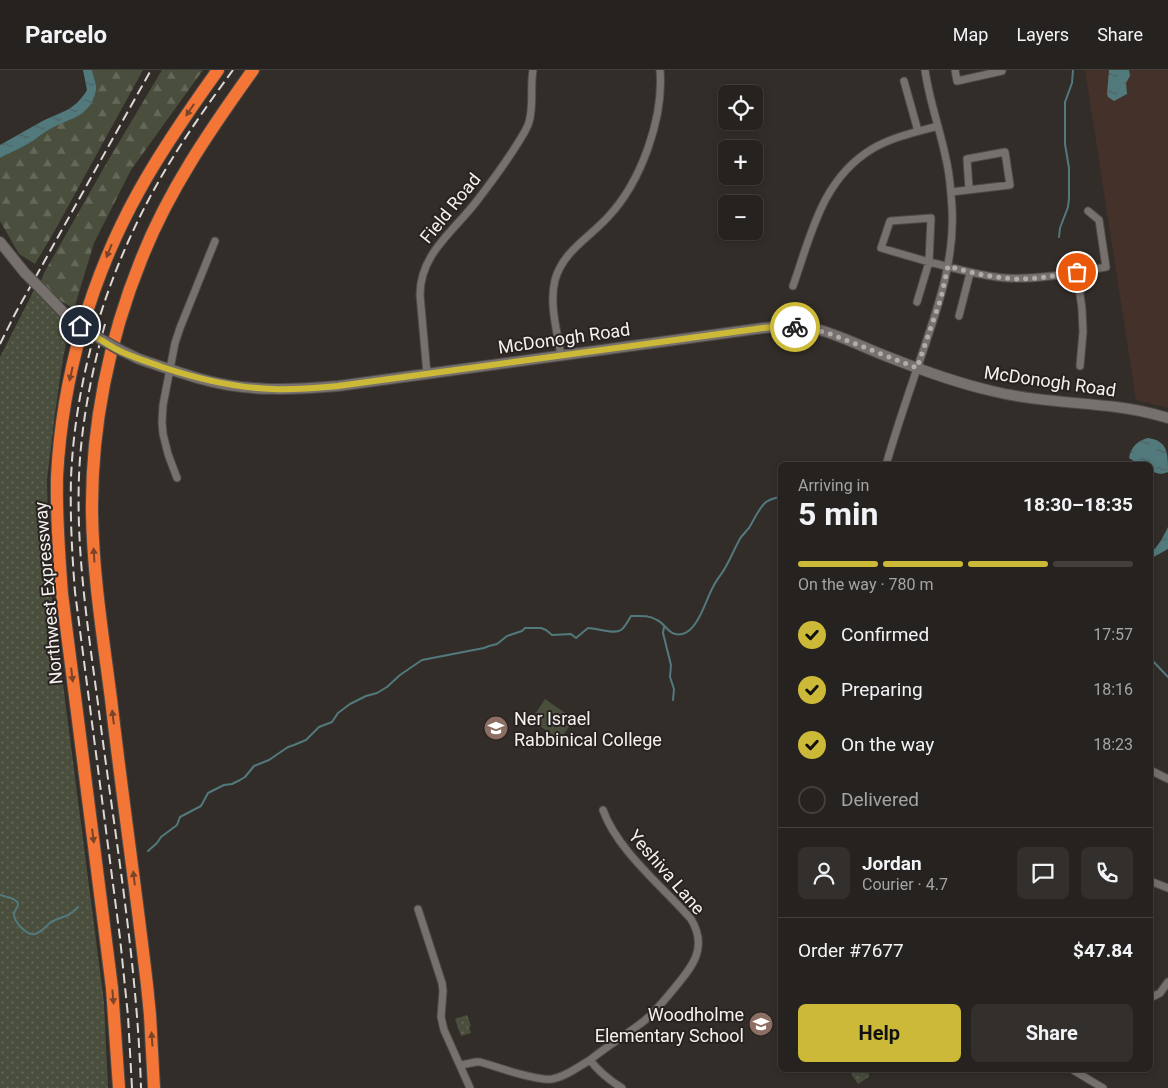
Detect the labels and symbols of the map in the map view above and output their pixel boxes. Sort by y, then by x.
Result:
one-way arrow [185,103,195,117]
street label: Field Road [415,169,485,247]
one-way arrow [105,244,113,258]
pin [1056,251,1098,293]
courier [770,302,820,352]
pin [59,305,101,347]
street label: McDonogh Road [497,318,631,358]
street label: McDonogh Road [983,361,1117,401]
one-way arrow [67,367,75,382]
street label: Northwest Expressway [30,500,66,685]
one-way arrow [90,547,98,563]
one-way arrow [68,667,76,683]
one-way arrow [109,708,117,724]
place label: Ner Israel Rabbinical College [514,708,662,750]
school or university icon: Ner Israel Rabbinical College [483,715,509,741]
street label: Yeshiva Lane [625,825,709,919]
one-way arrow [89,828,97,844]
one-way arrow [130,870,138,886]
one-way arrow [109,990,117,1006]
place label: Woodholme Elementary School [595,1004,744,1046]
school or university icon: Woodholme Elementary School [748,1011,774,1037]
one-way arrow [147,1031,155,1047]

